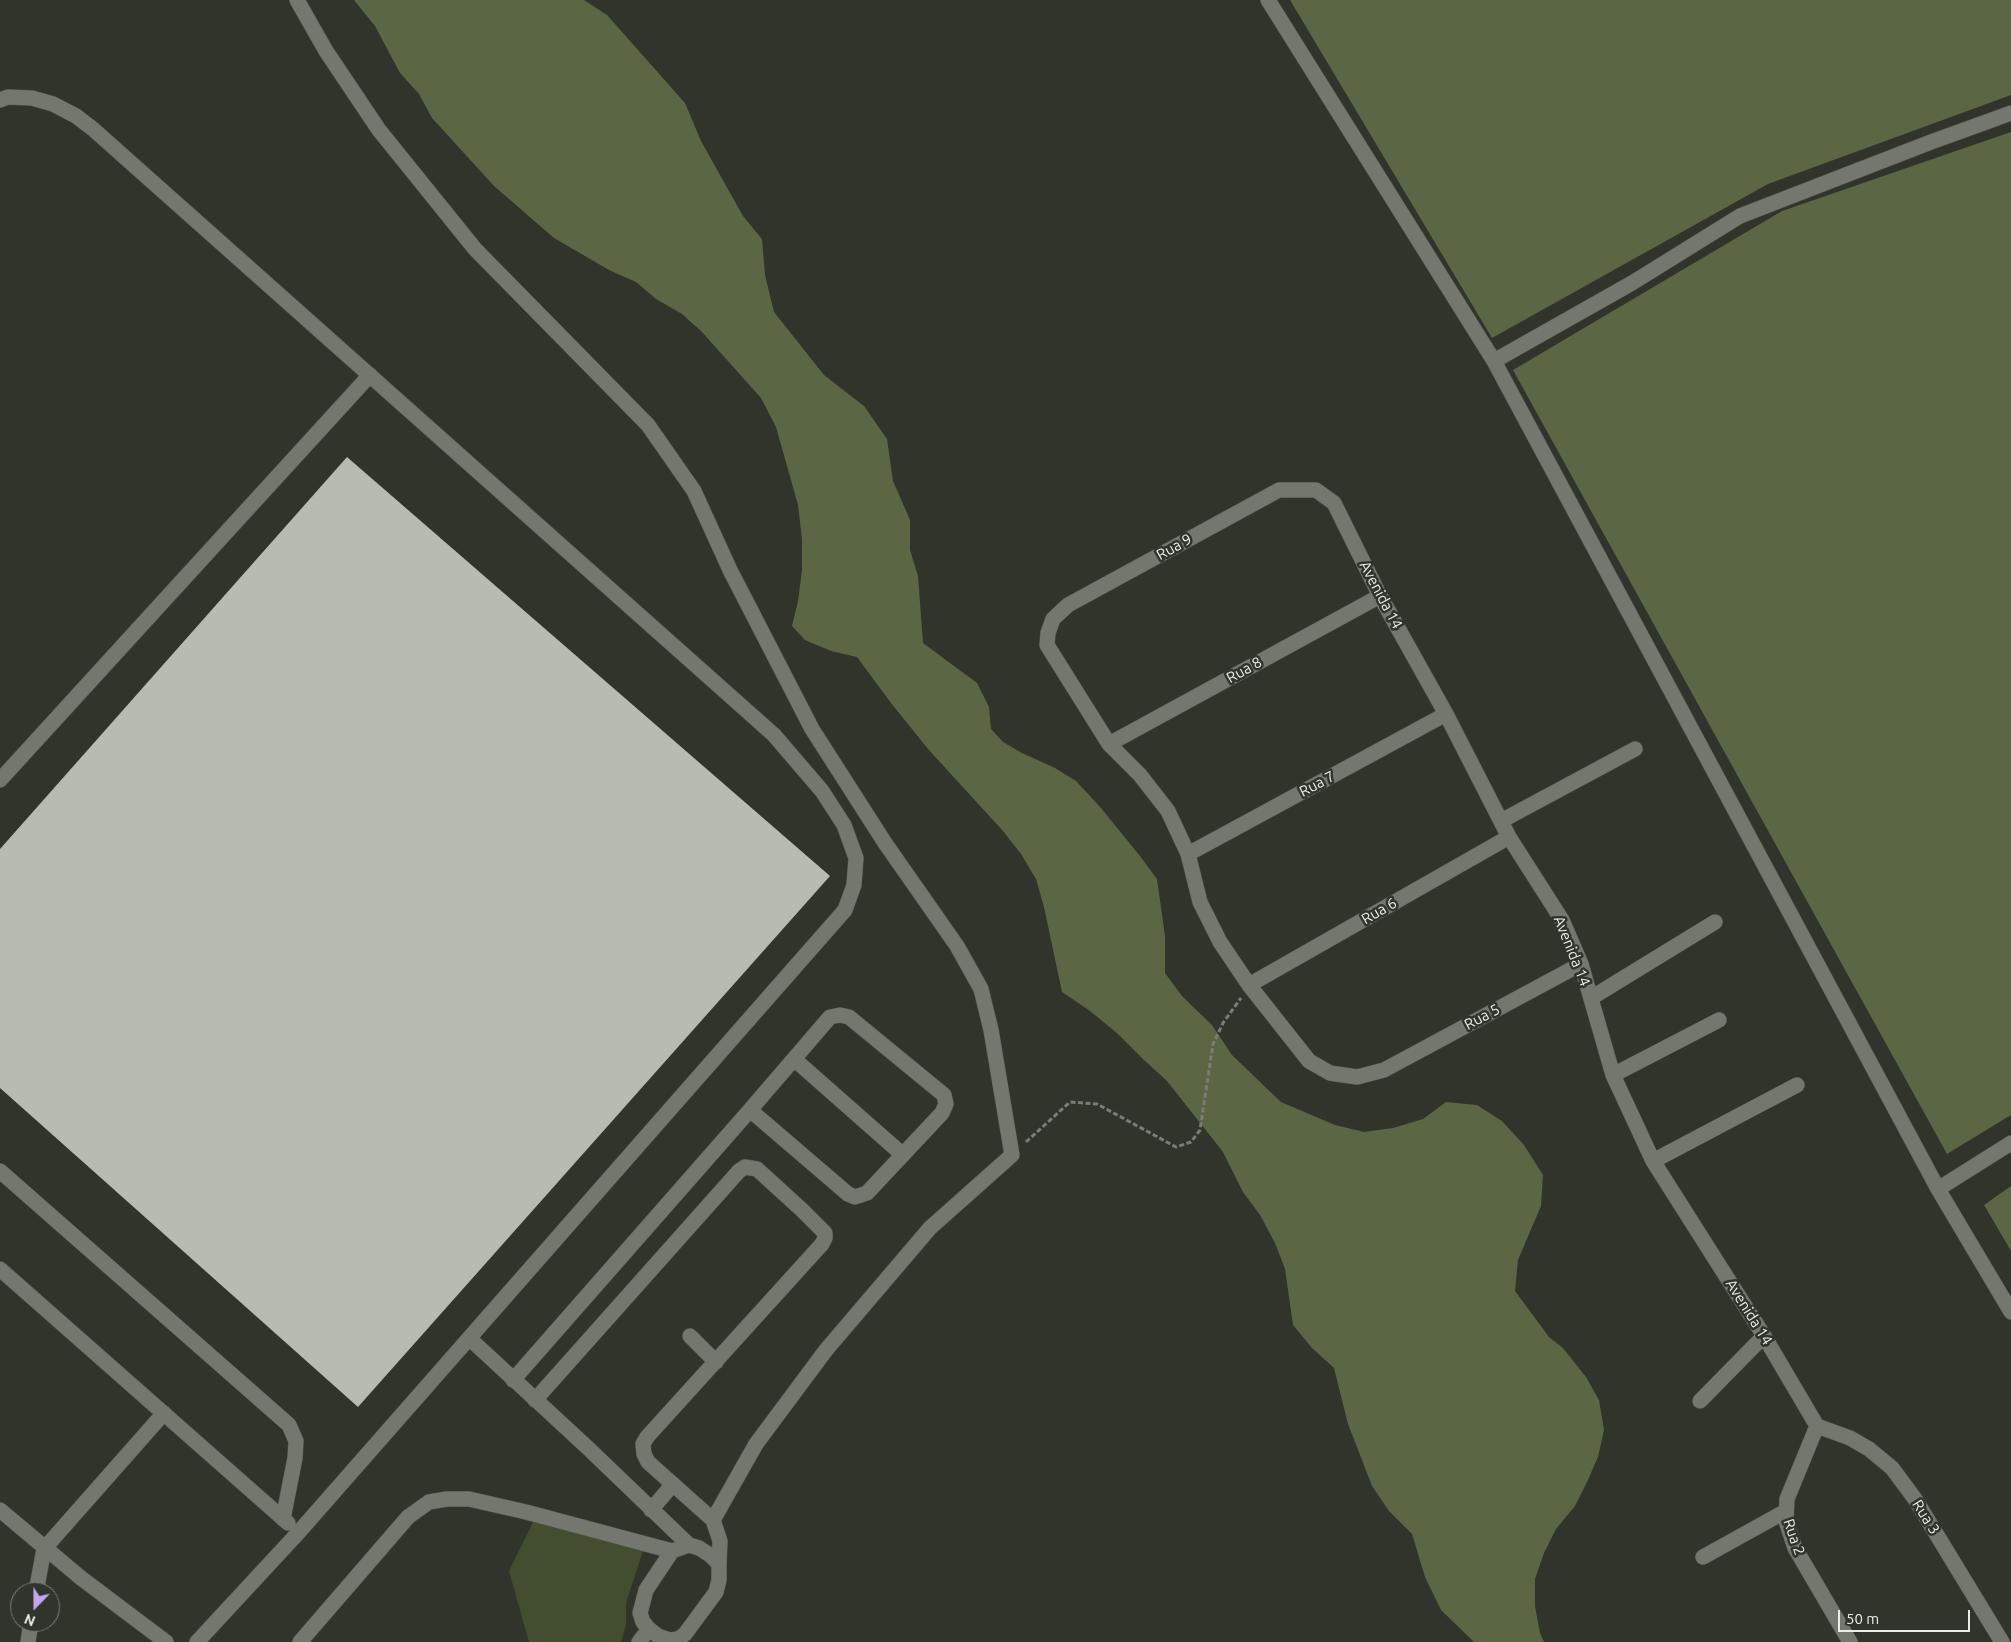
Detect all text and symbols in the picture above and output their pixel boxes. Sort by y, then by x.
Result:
street label: Rua 9 [1153,530,1195,564]
street label: Avenida 14 [1356,558,1406,632]
street label: Rua 8 [1223,653,1265,687]
street label: Rua 7 [1296,767,1338,801]
street label: Rua 6 [1358,894,1400,928]
street label: Avenida 14 [1550,913,1594,989]
street label: Rua 5 [1461,1000,1503,1034]
street label: Avenida 14 [1722,1276,1776,1348]
street label: Rua 3 [1908,1496,1944,1538]
street label: Rua 2 [1779,1516,1809,1558]
north arrow [10,1582,60,1632]
scale bar [1841,1600,1974,1632]
text: 50 m [1846,1610,1879,1627]
text: N [22,1611,38,1629]

